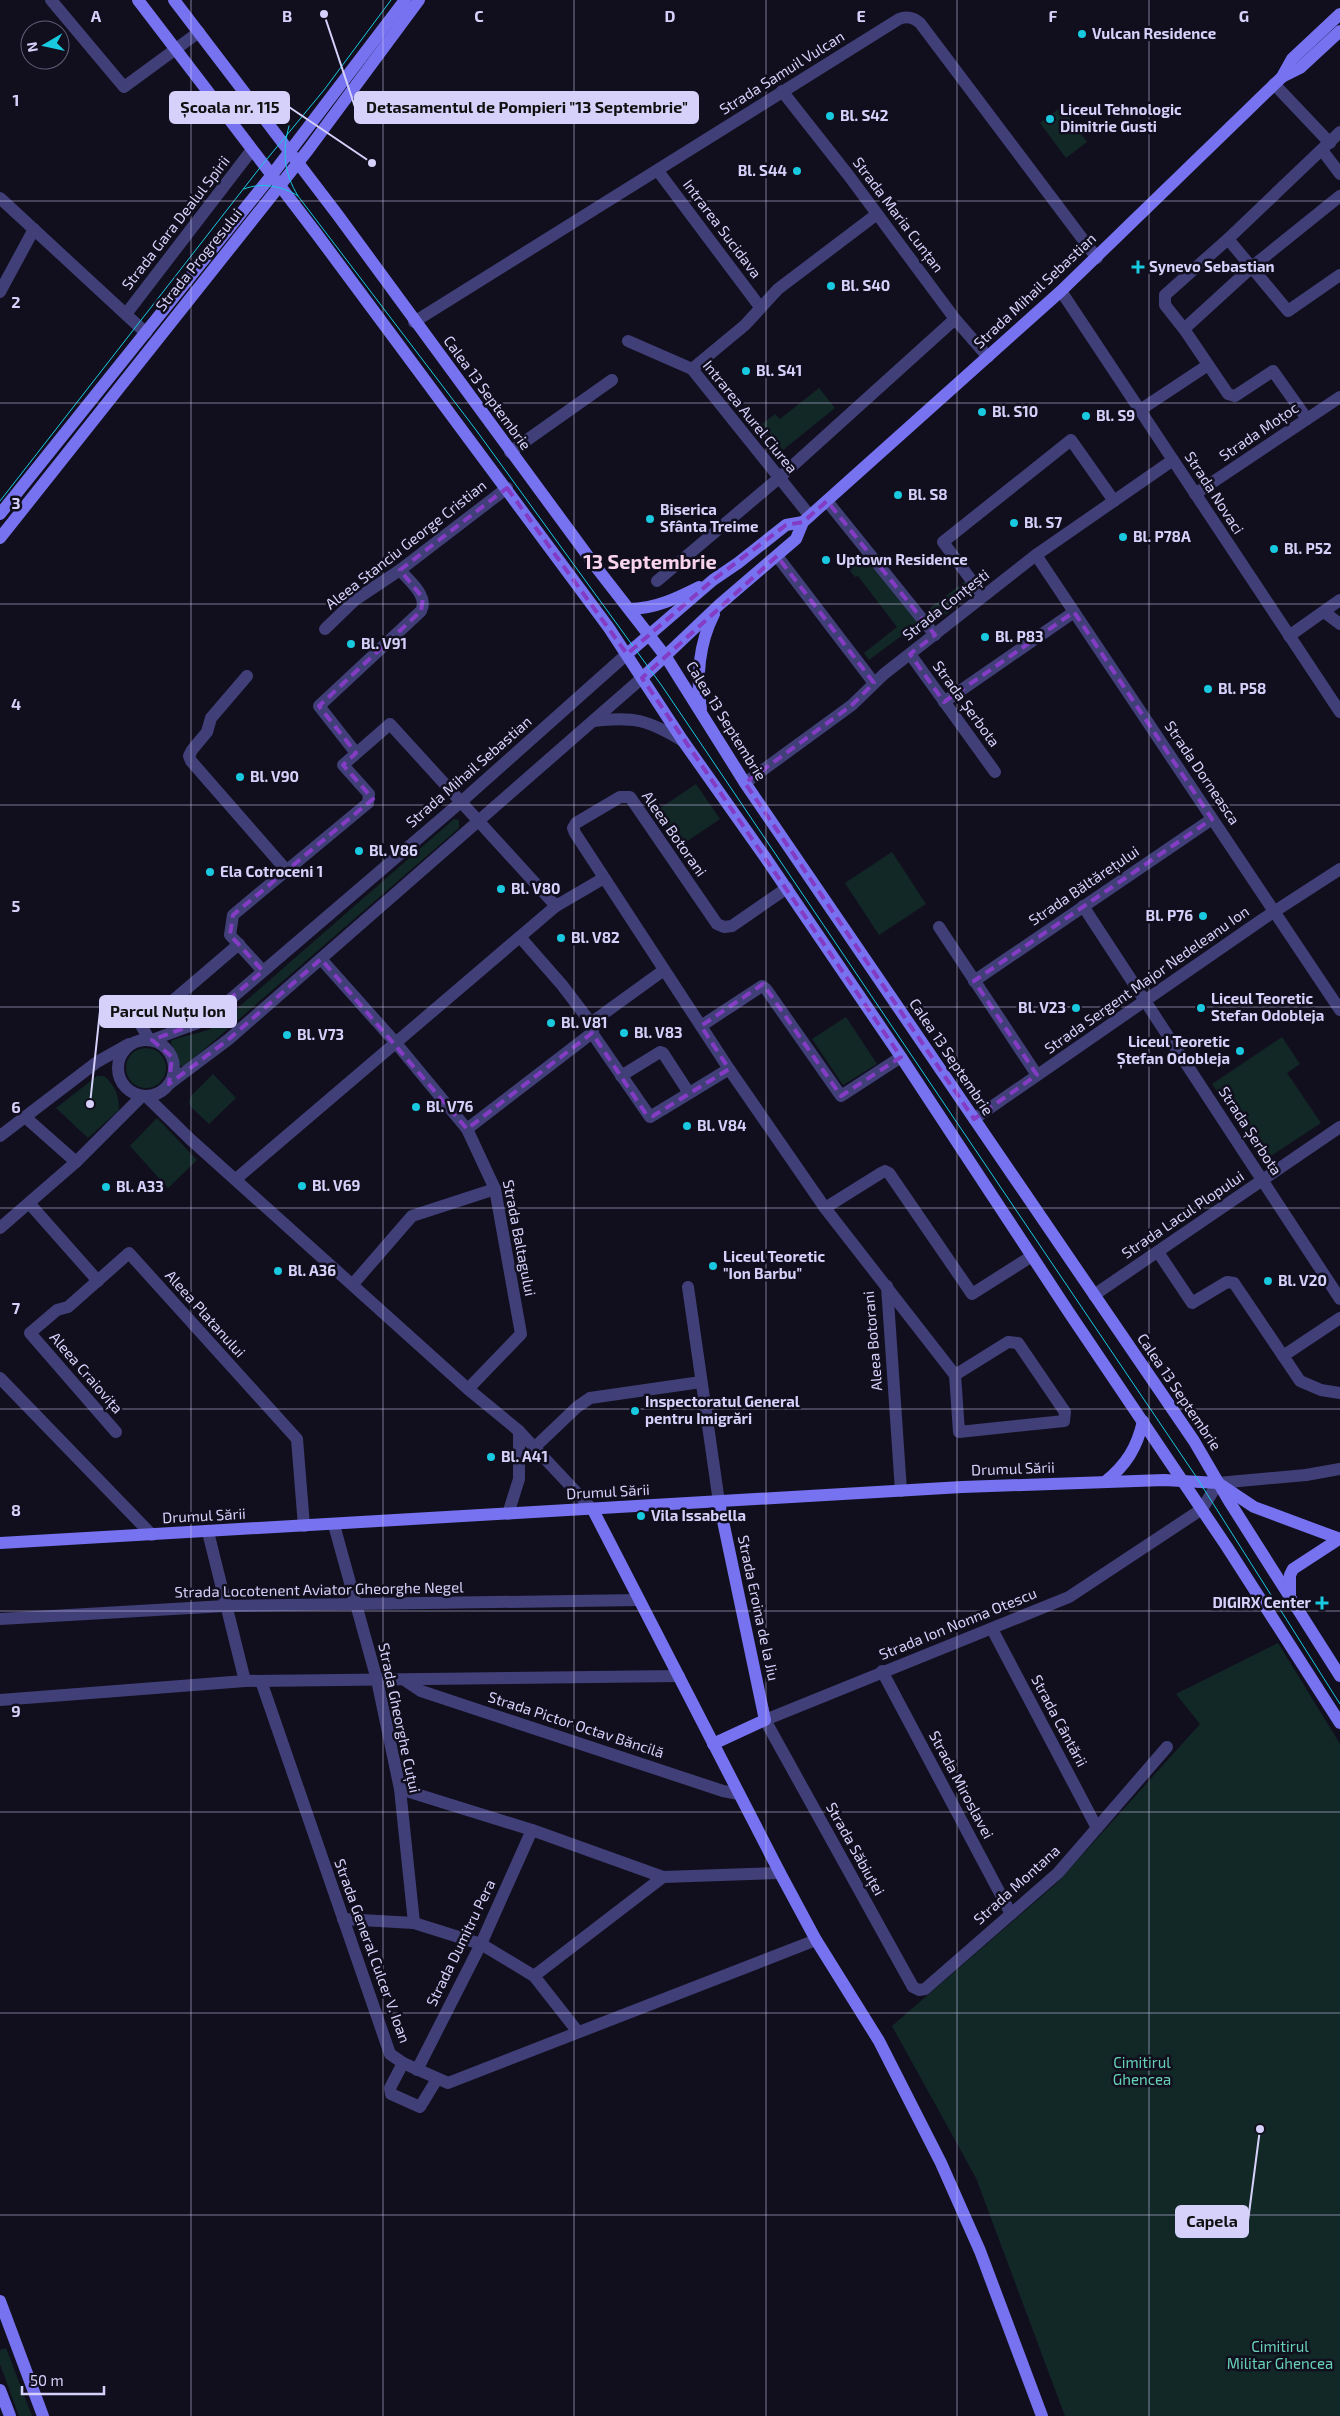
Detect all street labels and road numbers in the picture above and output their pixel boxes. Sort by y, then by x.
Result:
street label: Strada Samuil Vulcan [716,26,847,118]
street label: Strada Gara Dealul Spirii [117,152,233,293]
street label: Strada Maria Cunțan [848,153,948,277]
street label: Intrarea Sucidava [680,175,766,281]
street label: Strada Progresului [151,204,245,314]
street label: Strada Mihail Sebastian [969,229,1099,352]
street label: Calea 13 Septembrie [440,332,535,453]
street label: Intrarea Aurel Ciurea [700,356,802,476]
street label: Strada Moțoc [1215,398,1303,466]
street label: Strada Novaci [1182,448,1248,537]
street label: Aleea Stanciu George Cristian [321,476,489,613]
street label: Strada Conțești [898,565,994,645]
street label: Strada Șerbota [928,657,1004,751]
street label: Calea 13 Septembrie [683,658,771,783]
street label: Strada Mihail Sebastian [402,712,535,831]
street label: Strada Dorneasca [1161,717,1244,828]
street label: Aleea Botorani [639,787,711,880]
street label: Strada Băltărețului [1025,842,1143,930]
street label: Strada Sergent Major Nedeleanu Ion [1041,901,1253,1058]
street label: Calea 13 Septembrie [906,995,998,1118]
street label: Strada Șerbota [1214,1083,1286,1179]
street label: Strada Lacul Plopului [1118,1167,1247,1262]
street label: Strada Baltagului [500,1178,540,1297]
street label: Aleea Platanului [162,1266,250,1361]
street label: Aleea Botorani [859,1290,885,1392]
street label: Aleea Craiovița [45,1328,127,1418]
street label: Calea 13 Septembrie [1134,1330,1226,1453]
street label: Drumul Sării [971,1458,1055,1478]
street label: Drumul Sării [566,1480,650,1502]
street label: Drumul Sării [162,1504,246,1526]
street label: Strada Eroina de la Jiu [735,1533,783,1682]
street label: Strada Locotenent Aviator Gheorghe Negel [174,1577,464,1601]
street label: Strada Ion Nonna Otescu [876,1583,1039,1663]
street label: Strada Gheorghe Cuțui [373,1641,425,1795]
street label: Strada Cântării [1028,1672,1092,1770]
street label: Strada Pictor Octav Băncilă [486,1687,667,1761]
street label: Strada Miroslavei [926,1727,998,1842]
street label: Strada Săbiuței [821,1799,889,1899]
street label: Strada Montana [970,1841,1063,1928]
street label: Strada General Culcer V. Ioan [331,1856,415,2045]
street label: Strada Dumitru Pera [422,1876,499,2009]

